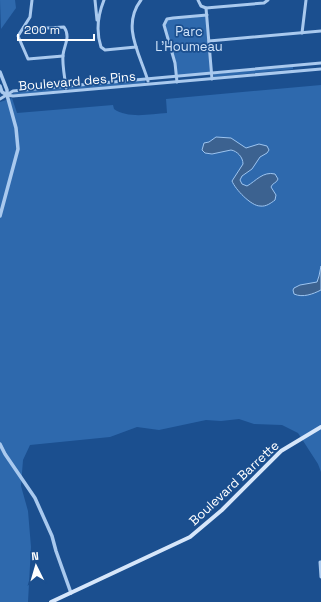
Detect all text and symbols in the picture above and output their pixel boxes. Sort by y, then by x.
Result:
scale bar [18,16,94,42]
text: 200 m [24,22,60,38]
park label: Parc L'Houmeau [155,23,223,55]
street label: Boulevard des Pins [18,67,137,95]
street label: Boulevard Barrette [185,437,283,529]
north arrow [16,546,56,586]
text: N [31,549,39,563]

